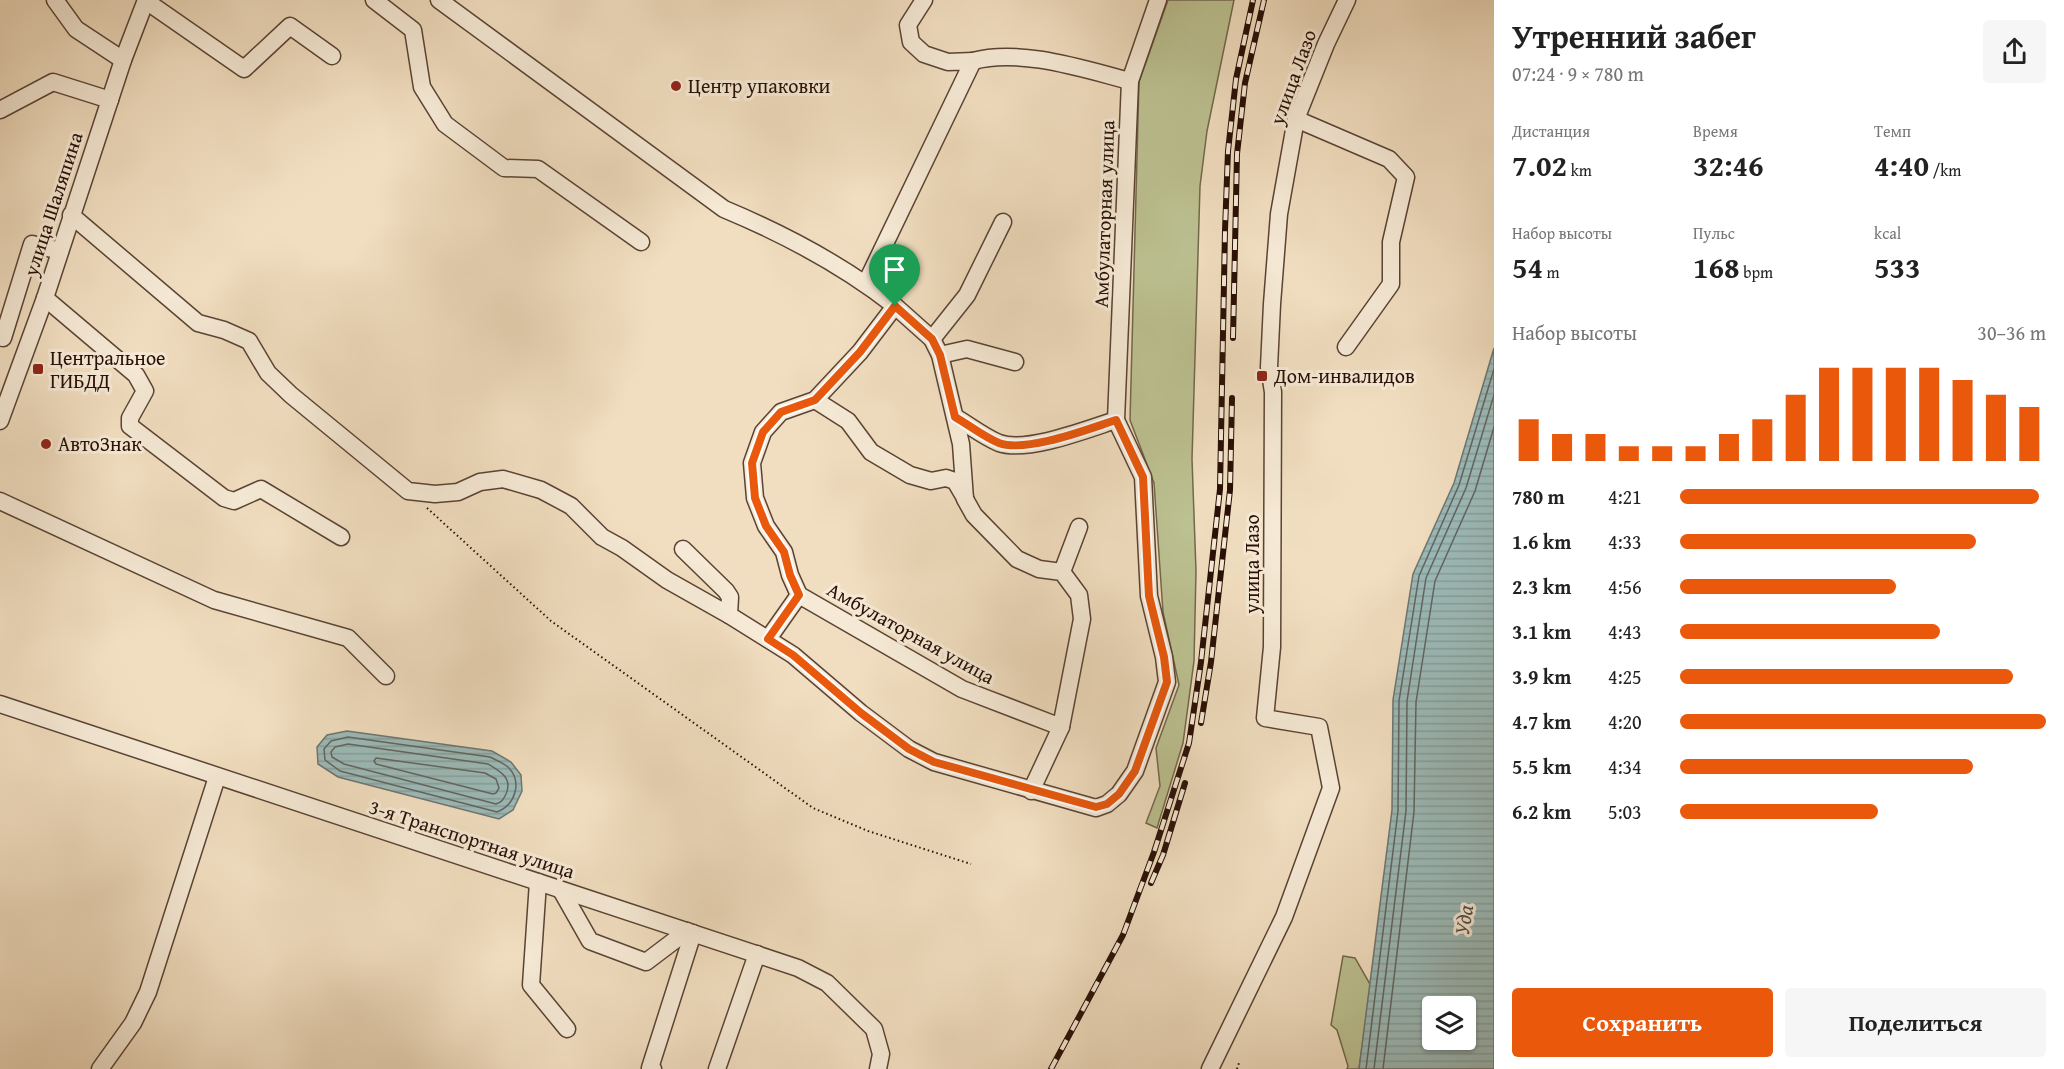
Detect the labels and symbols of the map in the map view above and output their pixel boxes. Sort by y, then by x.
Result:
street label: улица Лазо [1262,25,1323,129]
place label: Центр упаковки [688,71,831,100]
marker: Центр упаковки [669,79,683,93]
street label: Амбулаторная улица [1086,119,1121,308]
street label: улица Шаляпина [15,128,90,281]
pin [869,244,920,306]
place label: Центральное ГИБДД [50,343,166,395]
place label: Дом-инвалидов [1273,361,1415,390]
marker: Центральное ГИБДД [31,362,45,376]
marker: Дом-инвалидов [1255,369,1269,383]
place label: АвтоЗнак [58,429,142,458]
marker: АвтоЗнак [39,437,53,451]
street label: улица Лазо [1237,514,1266,615]
street label: Амбулаторная улица [822,574,1001,691]
street label: 3-я Транспортная улица [366,792,579,886]
water label: Уда [1446,902,1481,937]

